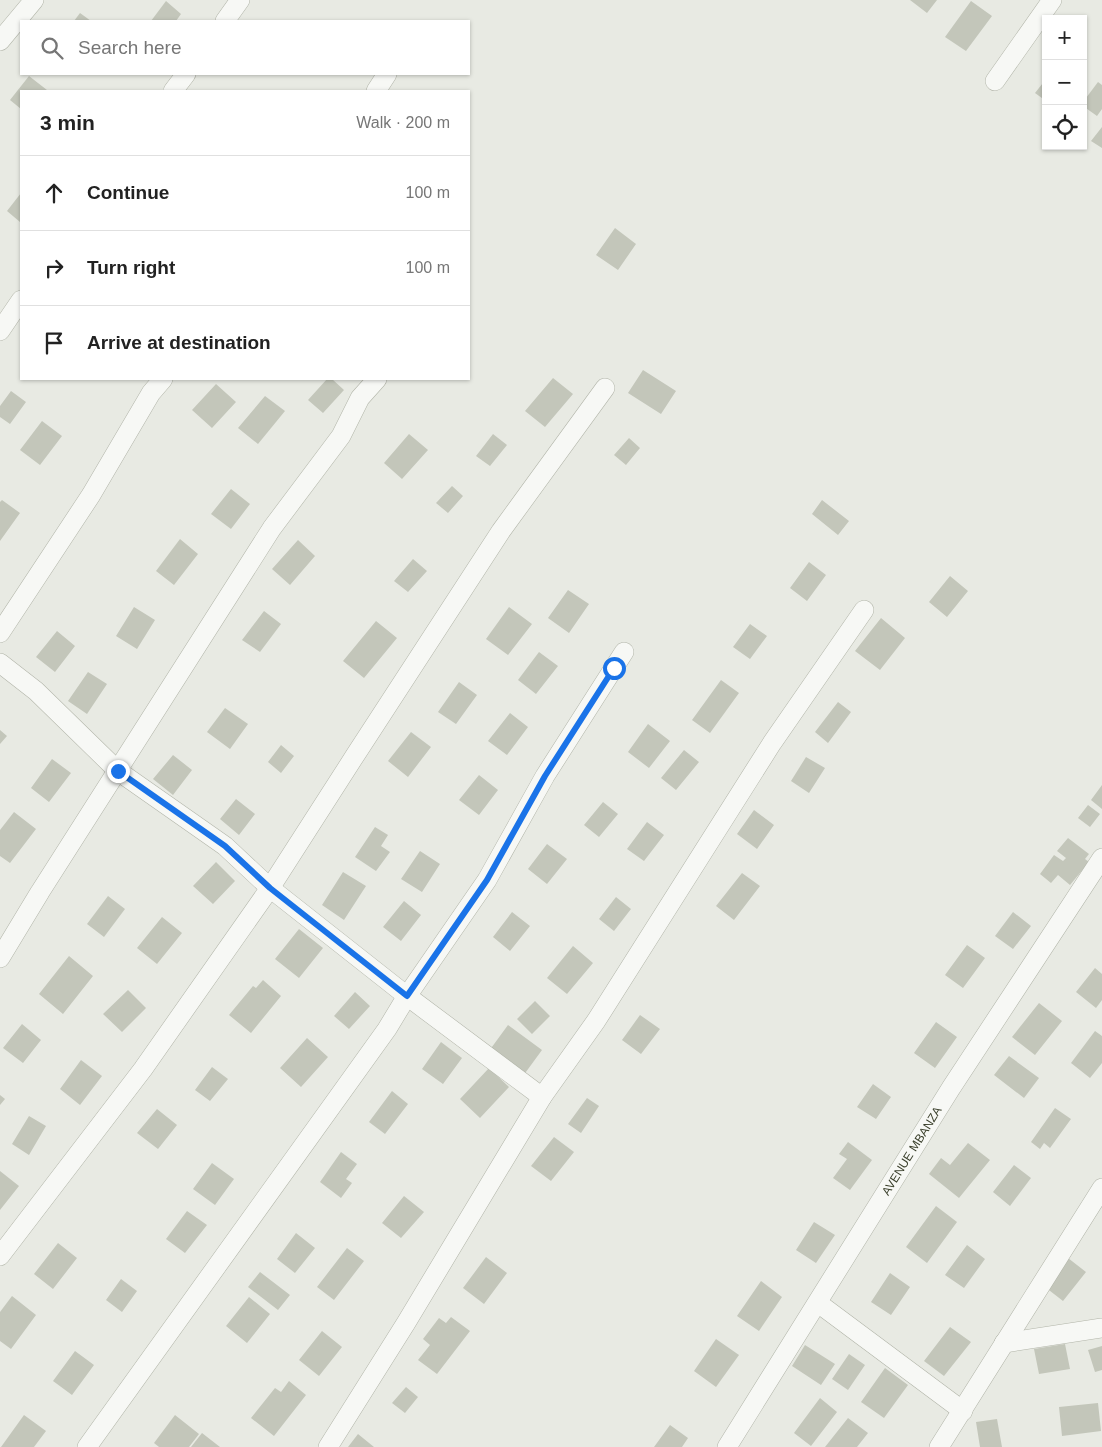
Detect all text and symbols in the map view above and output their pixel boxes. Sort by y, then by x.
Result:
map controls [1042,15,1087,150]
button: + [1042,15,1087,60]
search box [20,20,470,75]
icon: search [38,34,66,62]
text: Search here [78,37,182,58]
button: − [1042,60,1087,105]
button: locate [1042,105,1087,150]
text: 3 min [40,111,95,134]
text: Walk · 200 m [356,114,450,131]
icon: ahead [40,179,68,207]
text: Continue [87,182,169,203]
text: 100 m [406,184,450,201]
icon: right [40,254,68,282]
text: Turn right [87,257,175,278]
text: 100 m [406,259,450,276]
icon: arrive [40,329,68,357]
text: Arrive at destination [87,332,271,353]
route start [603,657,626,680]
route end [107,760,130,783]
street label: AVENUE MBANZA [879,1104,945,1198]

